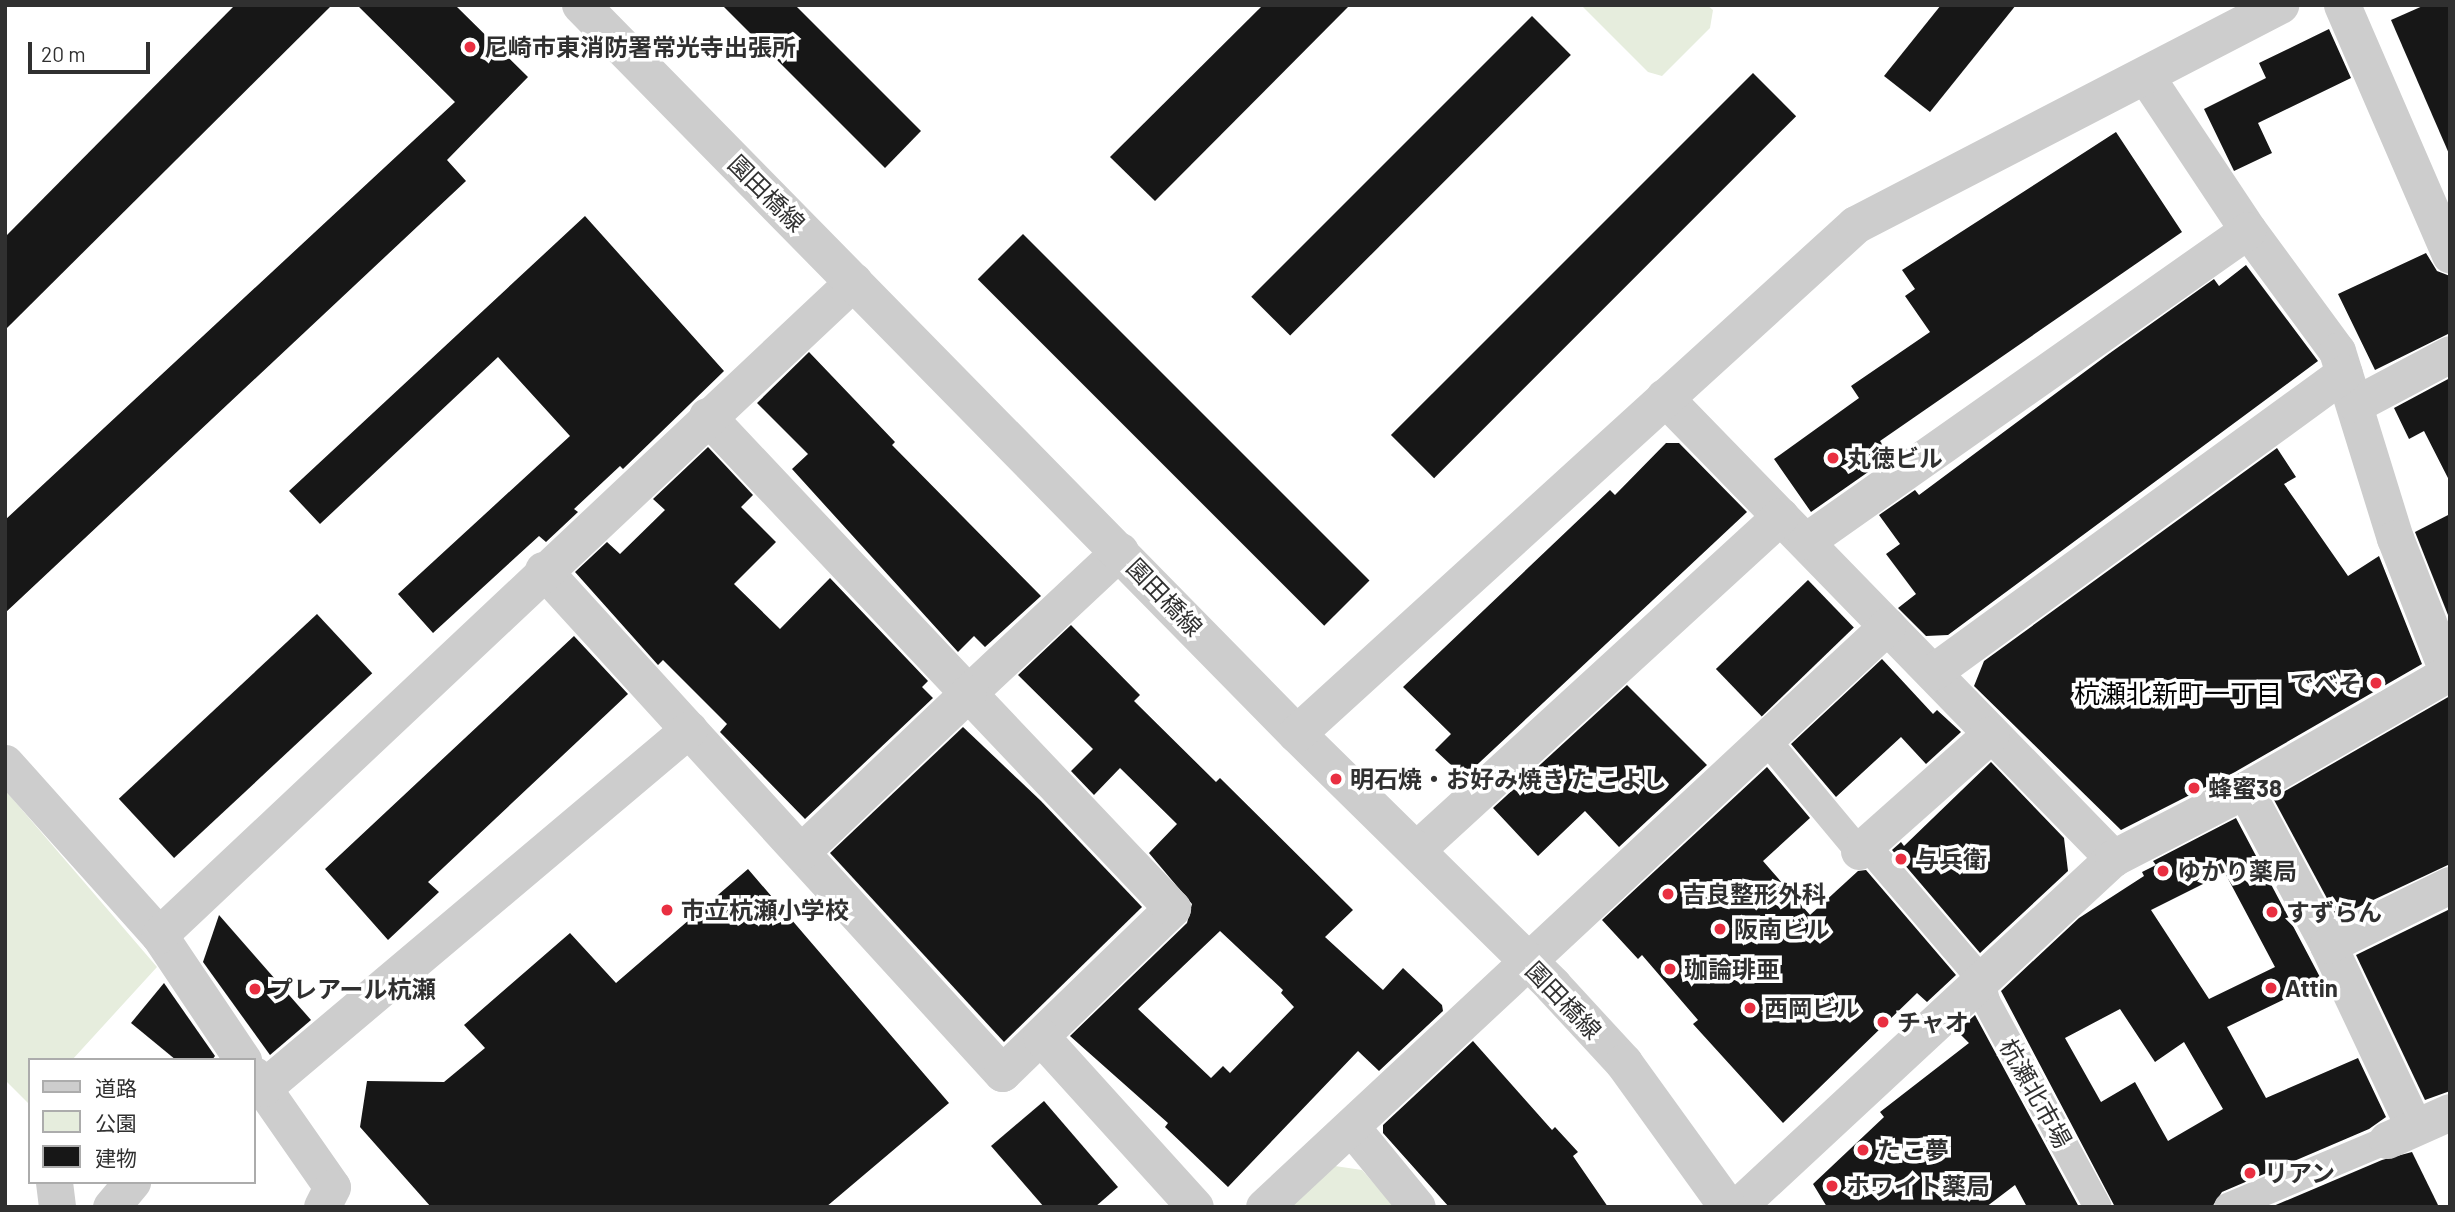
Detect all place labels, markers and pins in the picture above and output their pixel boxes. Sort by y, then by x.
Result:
place label: 尼崎市東消防署常光寺出張所 [484,33,796,61]
marker: 尼崎市東消防署常光寺出張所 [462,39,478,55]
place label: 丸徳ビル [1847,444,1943,472]
marker: 丸徳ビル [1825,450,1841,466]
place label: でべそ [2290,669,2362,697]
marker: でべそ [2368,675,2384,691]
place label: 明石焼・お好み焼き たこよし [1350,765,1667,793]
marker: 明石焼・お好み焼き たこよし [1328,771,1344,787]
place label: 蜂蜜38 [2208,774,2282,802]
marker: 蜂蜜38 [2186,780,2202,796]
place label: 与兵衛 [1915,845,1987,873]
marker: 与兵衛 [1893,851,1909,867]
place label: ゆかり薬局 [2177,857,2297,885]
marker: ゆかり薬局 [2155,863,2171,879]
place label: 吉良整形外科 [1682,880,1826,908]
marker: 吉良整形外科 [1660,886,1676,902]
place label: 市立杭瀬小学校 [681,896,849,924]
place label: すずらん [2286,898,2382,926]
marker: 市立杭瀬小学校 [659,902,675,918]
marker: すずらん [2264,904,2280,920]
place label: 阪南ビル [1734,915,1830,943]
marker: 阪南ビル [1712,921,1728,937]
place label: 珈論琲亜 [1684,955,1780,983]
marker: 珈論琲亜 [1662,961,1678,977]
place label: Attin [2285,974,2338,1002]
place label: プレアール杭瀬 [269,975,436,1003]
marker: Attin [2263,980,2279,996]
marker: プレアール杭瀬 [247,981,263,997]
place label: 西岡ビル [1764,994,1860,1022]
marker: 西岡ビル [1742,1000,1758,1016]
place label: チャオ [1897,1008,1969,1036]
marker: チャオ [1875,1014,1891,1030]
place label: たこ夢 [1877,1136,1949,1164]
marker: たこ夢 [1855,1142,1871,1158]
place label: リアン [2264,1159,2336,1187]
marker: リアン [2242,1165,2258,1181]
place label: ホワイト薬局 [1846,1172,1990,1200]
marker: ホワイト薬局 [1824,1178,1840,1194]

